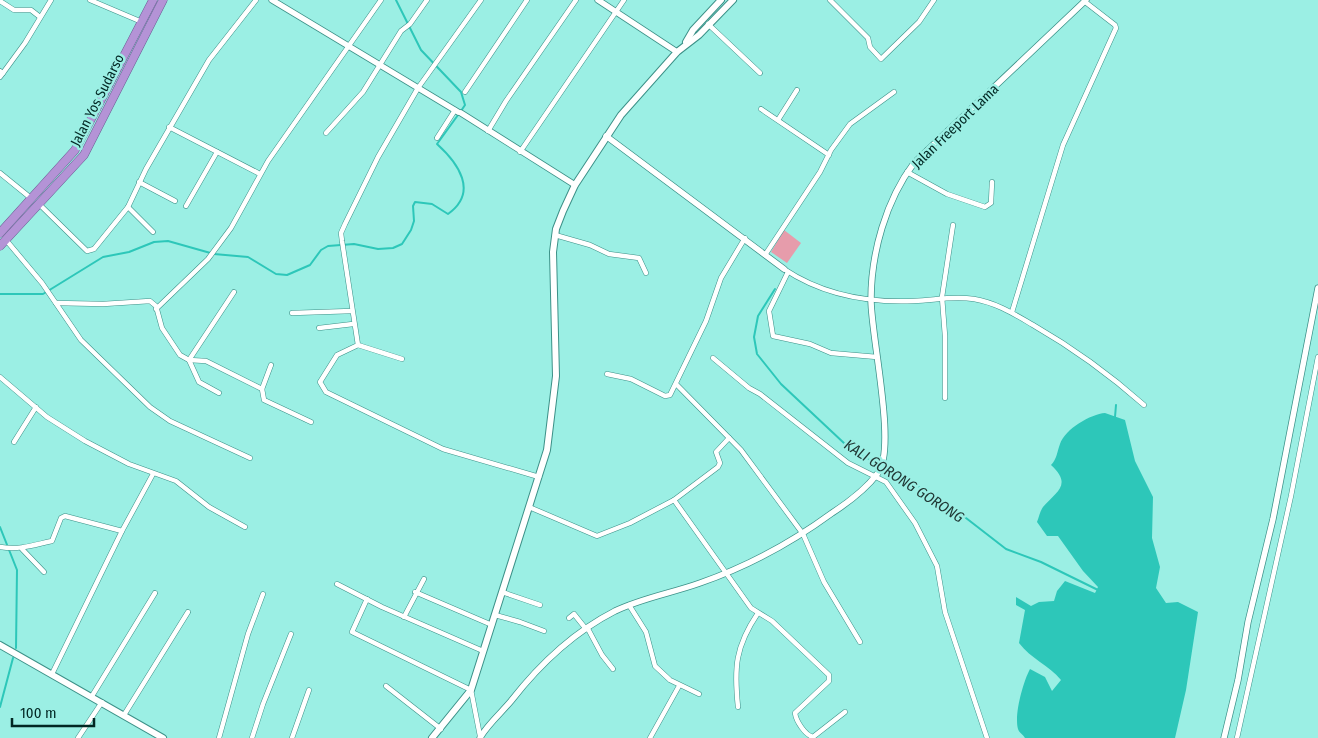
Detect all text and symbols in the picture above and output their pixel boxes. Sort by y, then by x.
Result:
street label: Jalan Yos Sudarso [67,51,128,149]
street label: Jalan Freeport Lama [909,81,1002,172]
water label: KALI GORONG GORONG [841,436,968,527]
scale bar [12,696,95,728]
text: 100 m [20,704,57,722]

